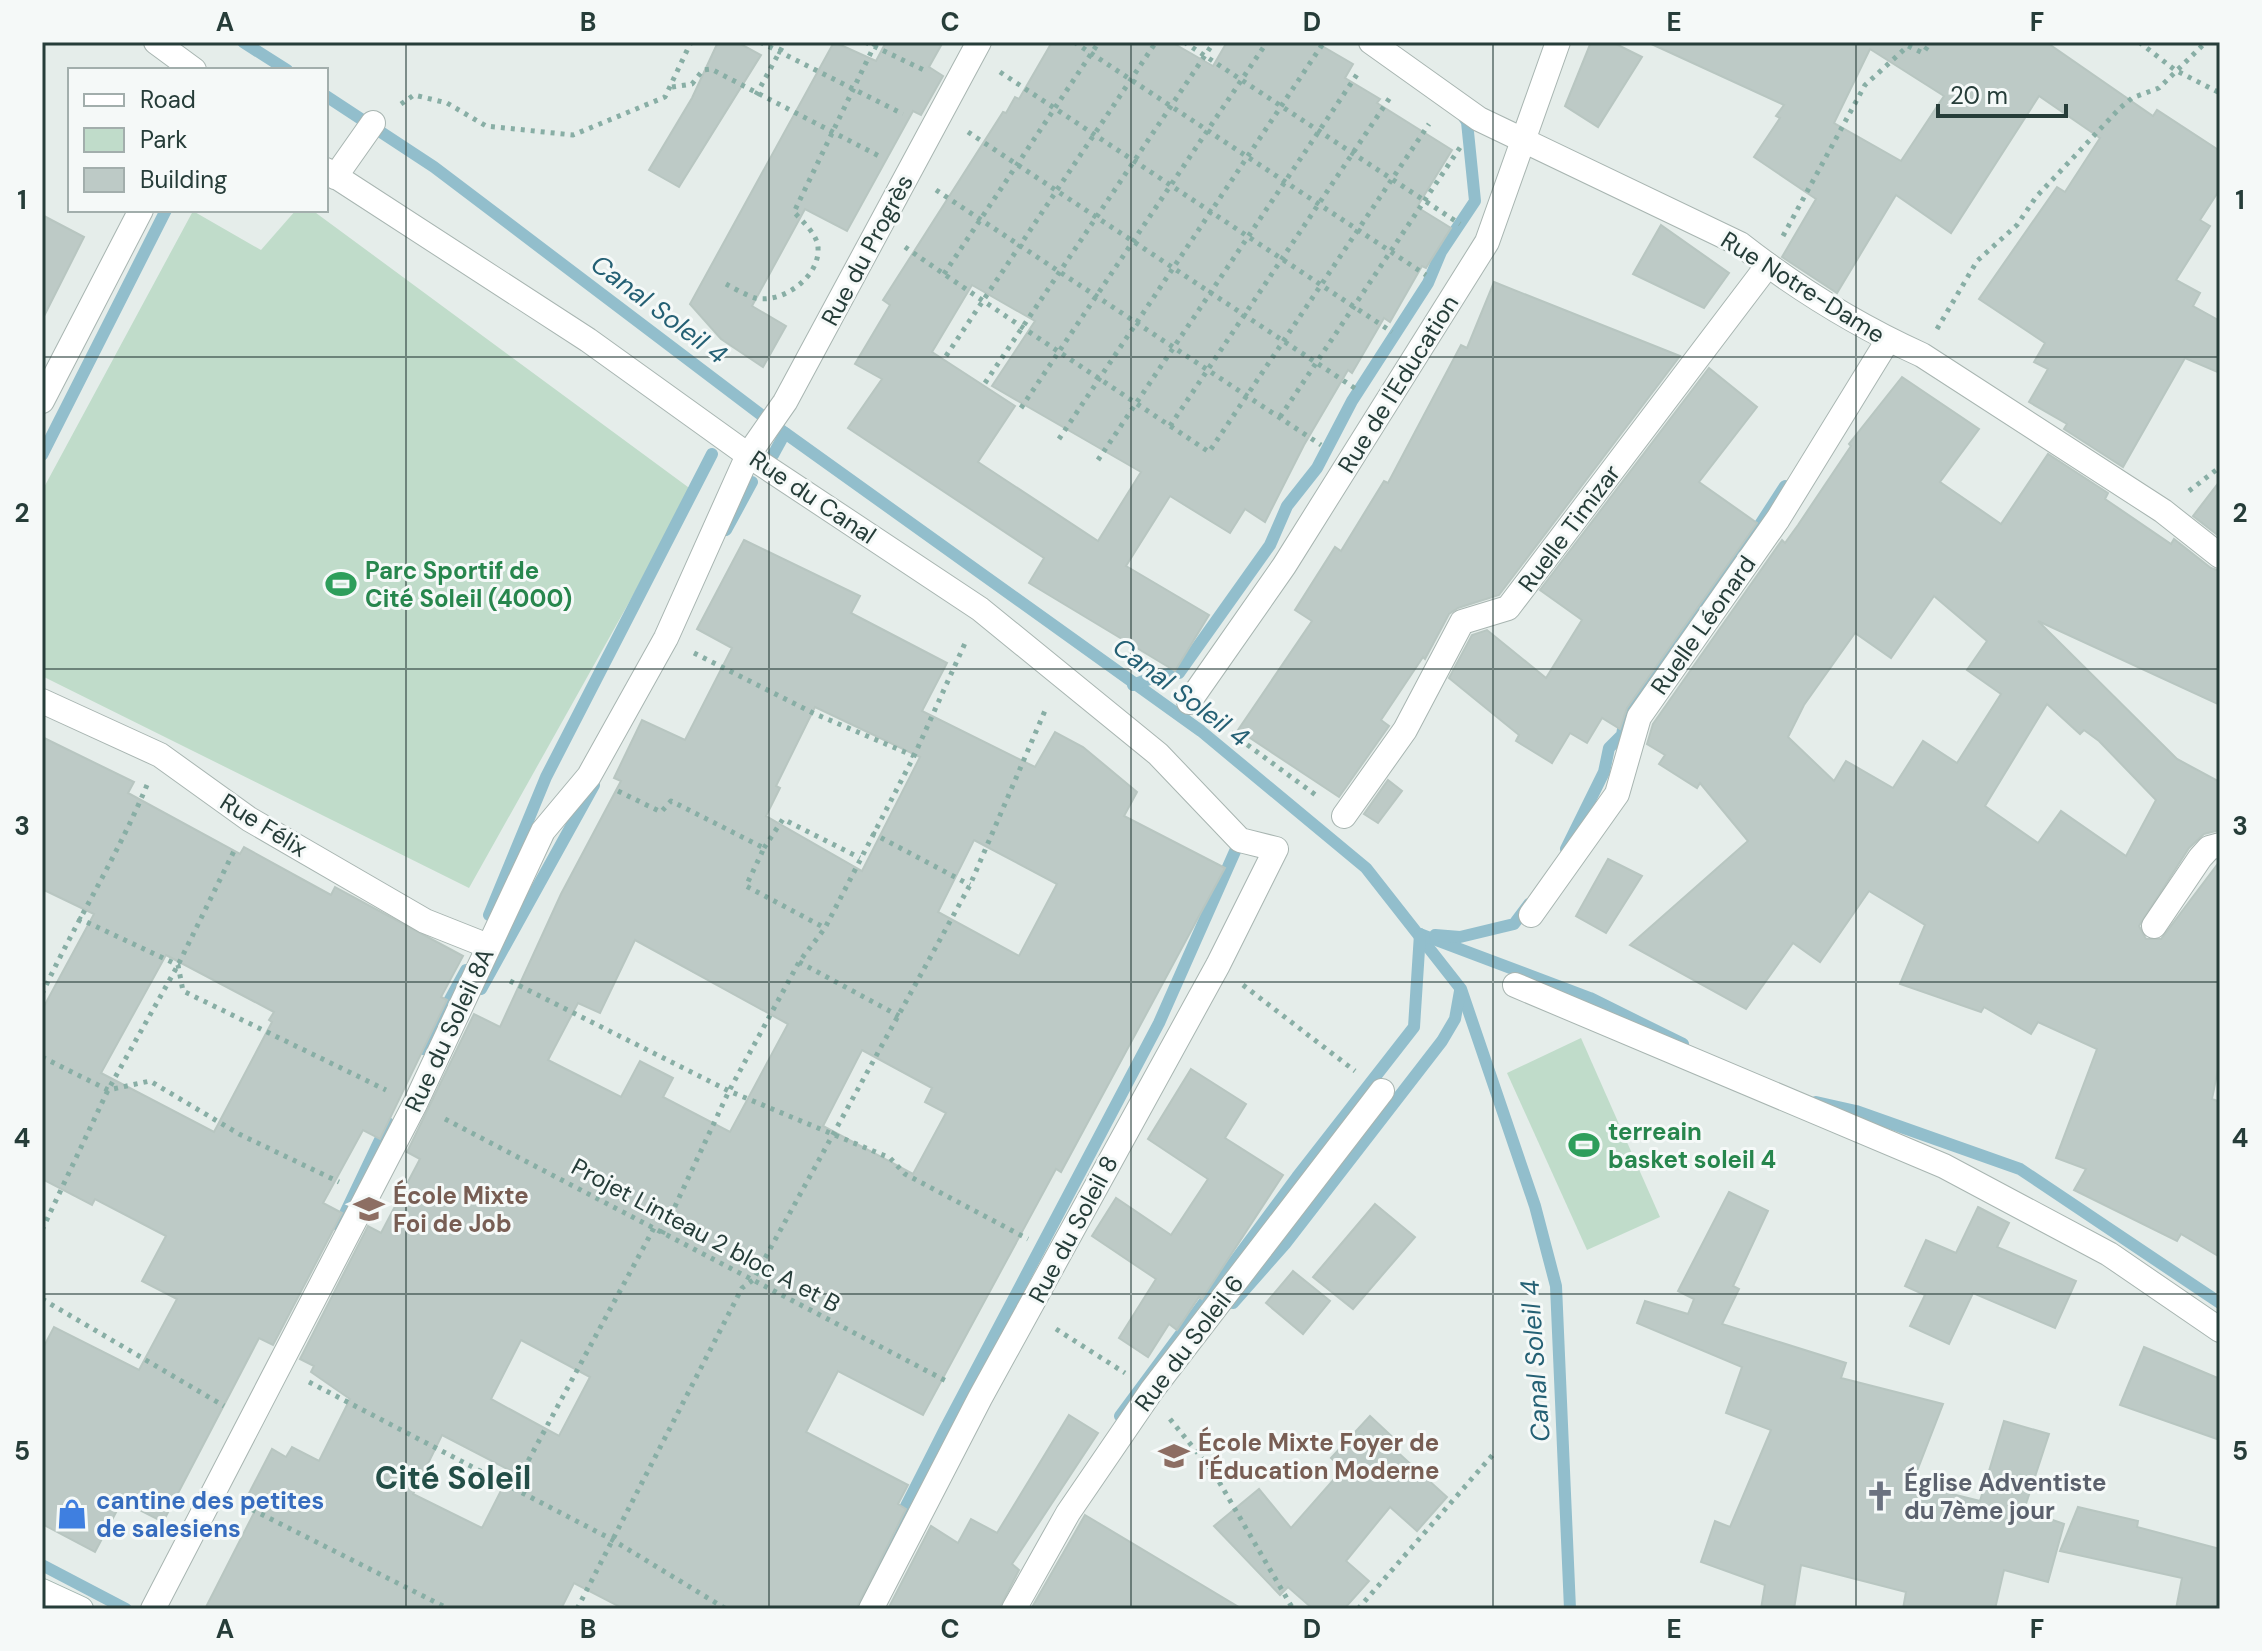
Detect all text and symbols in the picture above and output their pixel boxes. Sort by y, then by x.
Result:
text: A [216,5,234,39]
text: B [580,5,596,39]
text: C [940,5,960,39]
text: D [1303,5,1321,39]
text: E [1666,5,1682,39]
text: F [2030,5,2044,39]
legend [68,68,328,212]
scale bar [1938,68,2066,118]
text: 20 m [1950,80,2008,111]
text: Road [140,84,196,115]
text: Park [140,124,187,155]
text: Building [140,164,227,195]
street label: Rue du Progrès [814,169,920,331]
text: 1 [17,183,27,217]
text: 1 [2235,183,2245,217]
street label: Rue Notre-Dame [1715,224,1891,350]
water label: Canal Soleil 4 [584,247,734,371]
street label: Rue de l'Education [1331,289,1465,479]
street label: Rue du Canal [744,443,882,551]
street label: Ruelle Timizar [1511,458,1627,598]
text: 2 [14,496,30,530]
text: 2 [2232,496,2248,530]
street label: Ruelle Léonard [1644,549,1762,701]
place label: Parc Sportif de Cité Soleil (4000) [365,555,572,614]
sports icon: Parc Sportif de Cité Soleil (4000) [324,567,358,601]
water label: Canal Soleil 4 [1106,630,1256,754]
street label: Rue Félix [215,786,313,864]
text: 3 [14,809,30,843]
text: 3 [2232,809,2248,843]
street label: Rue du Soleil 8A [397,943,501,1117]
place label: terreain basket soleil 4 [1608,1116,1776,1175]
text: 4 [14,1121,30,1155]
text: 4 [2232,1121,2248,1155]
sports icon: terreain basket soleil 4 [1567,1128,1601,1162]
street label: Rue du Soleil 8 [1021,1150,1125,1308]
street label: Projet Linteau 2 bloc A et B [566,1151,846,1319]
place label: École Mixte Foi de Job [393,1179,529,1239]
school or university icon: École Mixte Foi de Job [352,1192,386,1226]
street label: Rue du Soleil 6 [1128,1269,1250,1417]
water label: Canal Soleil 4 [1512,1279,1558,1443]
place label: École Mixte Foyer de l'Éducation Moderne [1198,1426,1439,1486]
text: 5 [14,1434,30,1468]
text: 5 [2232,1434,2248,1468]
school or university icon: École Mixte Foyer de l'Éducation Moderne [1157,1439,1191,1473]
district label: Cité Soleil [375,1457,531,1499]
place label: Église Adventiste du 7ème jour [1904,1466,2107,1526]
church icon: Église Adventiste du 7ème jour [1863,1479,1897,1513]
place label: cantine des petites de salesiens [96,1485,324,1544]
shop icon: cantine des petites de salesiens [55,1497,89,1531]
text: A [216,1612,234,1646]
text: B [580,1612,596,1646]
text: C [940,1612,960,1646]
text: D [1303,1612,1321,1646]
text: E [1666,1612,1682,1646]
text: F [2030,1612,2044,1646]

